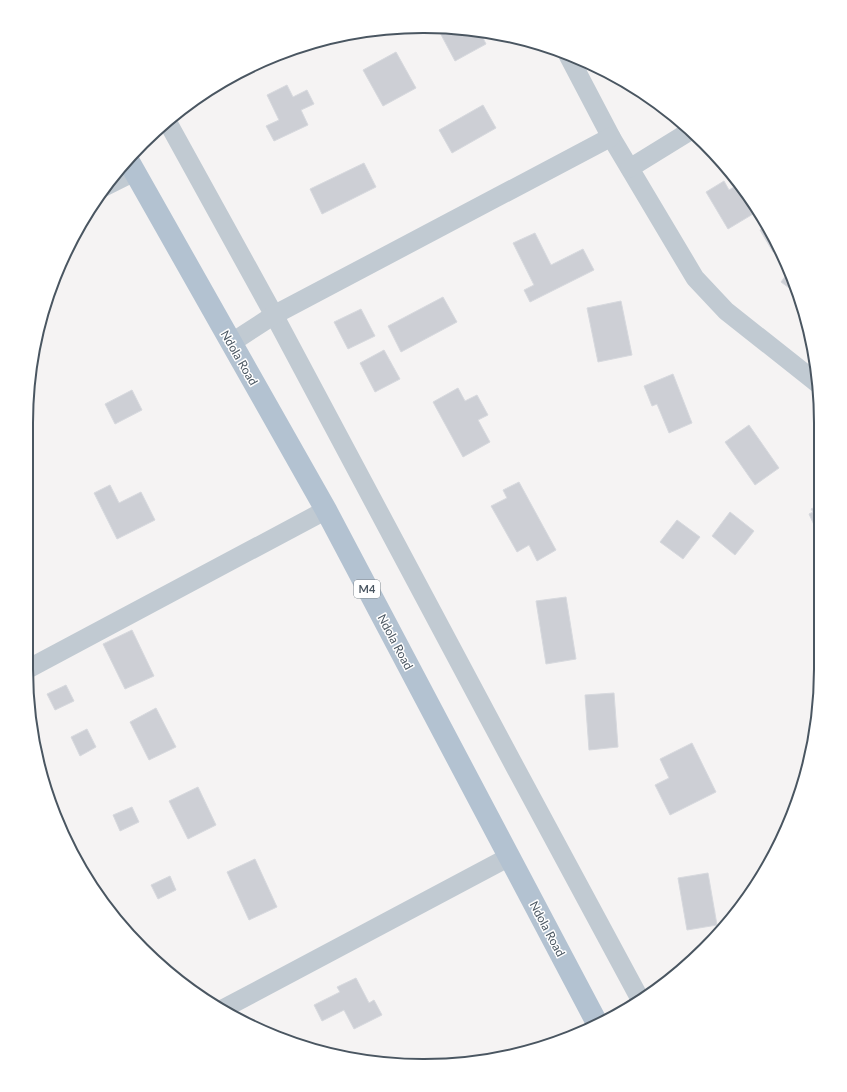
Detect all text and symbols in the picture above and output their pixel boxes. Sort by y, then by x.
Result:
street label: Ndola Road [218,328,261,388]
road number: M4 [354,580,380,598]
street label: Ndola Road [375,611,416,672]
street label: Ndola Road [527,898,568,959]

